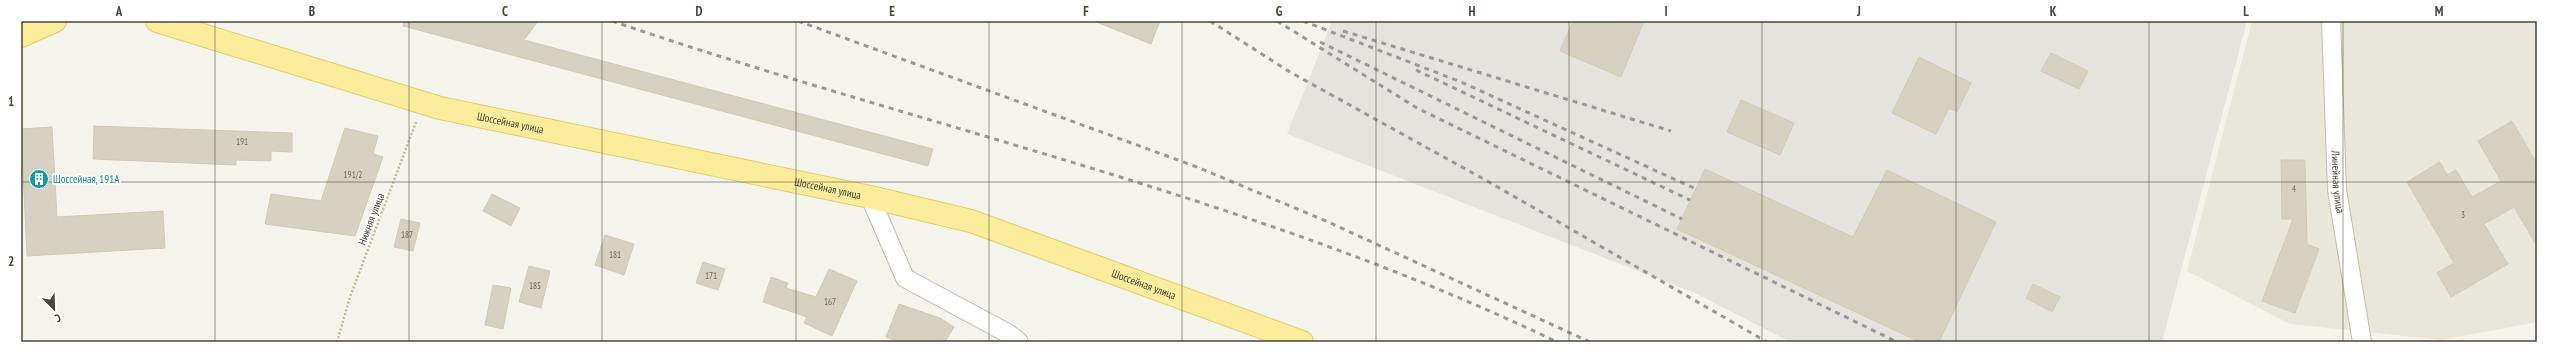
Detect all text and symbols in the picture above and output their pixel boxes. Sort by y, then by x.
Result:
text: A [115,3,123,20]
text: B [309,3,315,20]
text: C [502,3,508,20]
text: D [696,3,703,20]
text: E [889,3,895,20]
text: F [1083,3,1089,20]
text: G [1276,3,1283,20]
text: H [1469,3,1476,20]
text: I [1664,3,1668,20]
text: J [1856,3,1861,20]
text: K [2050,3,2057,20]
text: L [2243,3,2249,20]
text: M [2435,3,2444,20]
text: 1 [8,93,14,110]
street label: Шоссейная улица [476,109,545,136]
house number: 191 [236,136,248,147]
street label: Линейная улица [2329,149,2348,214]
building icon: Шоссейная, 191А [28,168,50,190]
house number: 191/2 [344,169,362,180]
place label: Шоссейная, 191А [53,172,120,186]
street label: Шоссейная улица [793,175,862,202]
house number: 4 [2292,183,2296,194]
street label: Нижняя улица [355,191,387,247]
house number: 3 [2461,209,2465,220]
house number: 187 [401,229,413,240]
house number: 181 [609,249,621,260]
text: 2 [8,253,14,270]
street label: Шоссейная улица [1110,266,1178,302]
house number: 171 [705,270,717,281]
house number: 185 [529,280,541,291]
north arrow [34,289,74,329]
house number: 167 [824,296,836,307]
text: С [53,311,63,326]

